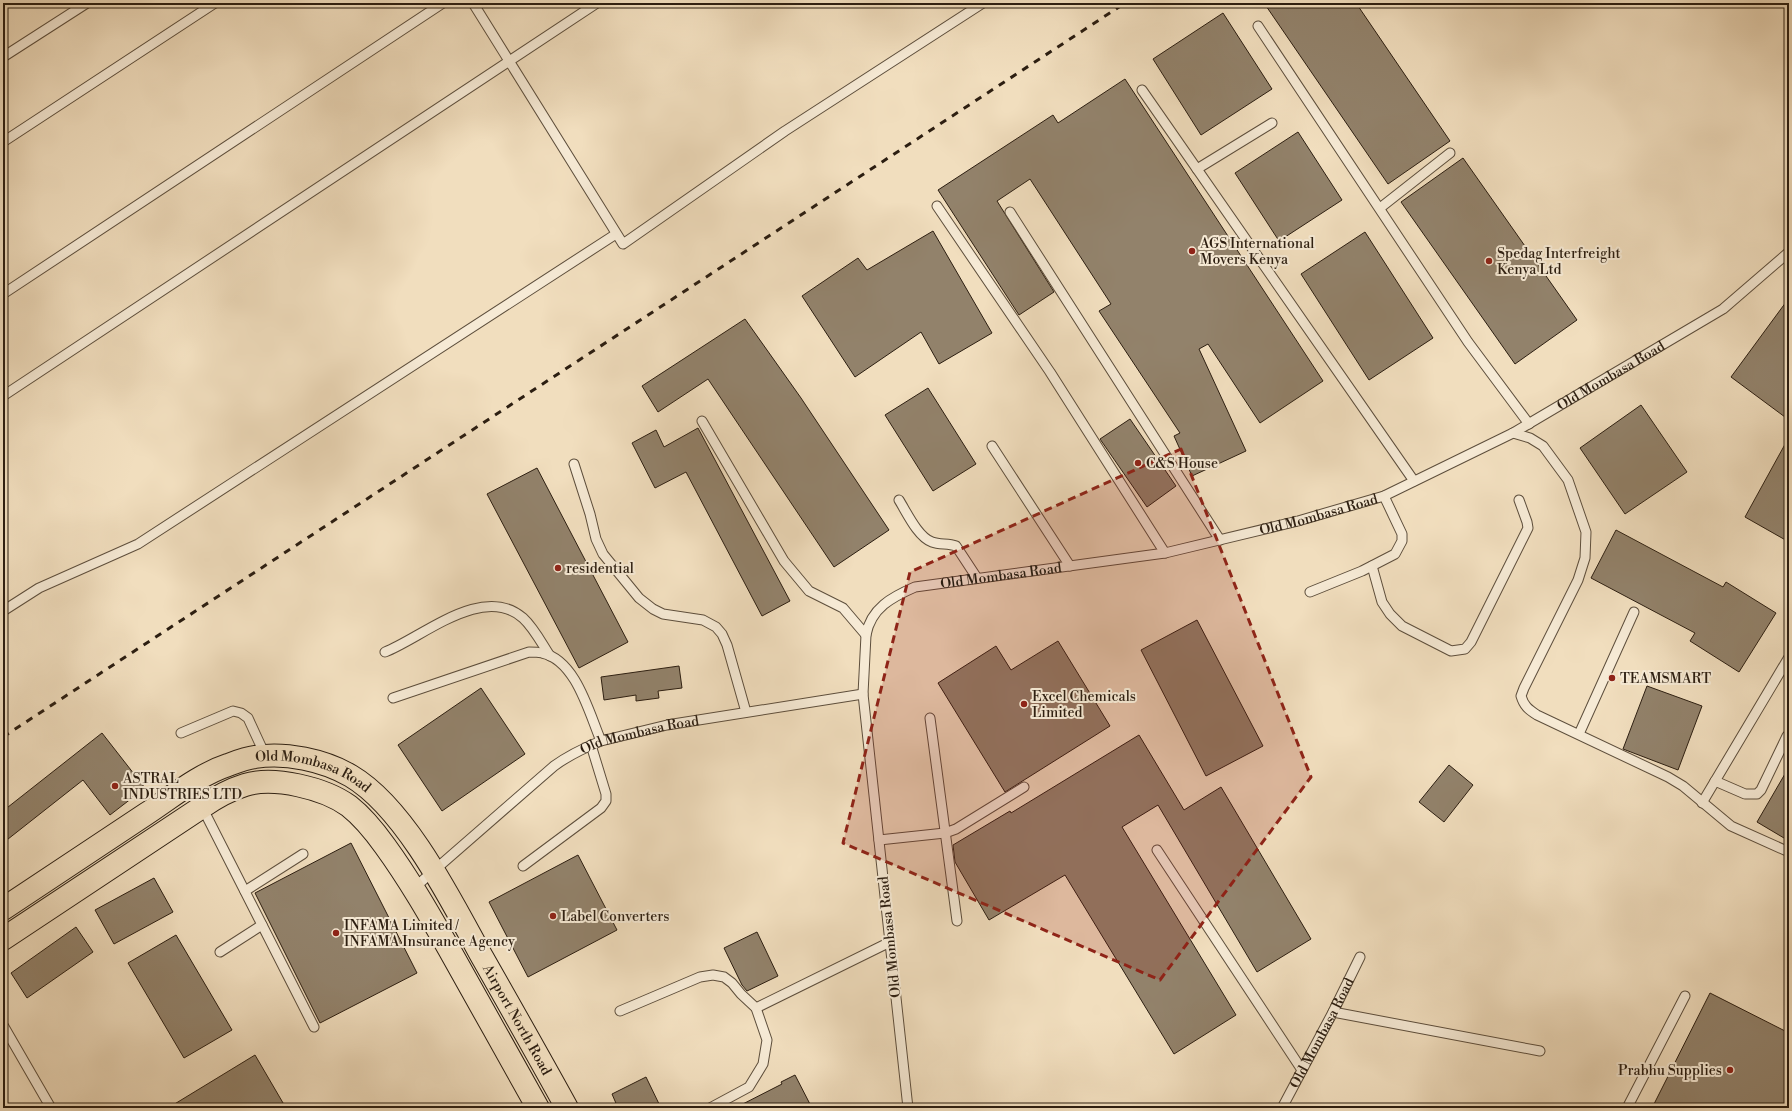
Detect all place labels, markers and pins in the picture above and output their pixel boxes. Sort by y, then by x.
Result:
place label: AGS International Movers Kenya [1199,235,1314,269]
place label: Spedag Interfreight Kenya Ltd [1497,245,1621,279]
marker: AGS International Movers Kenya [1187,246,1197,256]
marker: Spedag Interfreight Kenya Ltd [1484,256,1494,266]
place label: C&S House [1146,455,1218,473]
marker: C&S House [1133,458,1143,468]
place label: residential [566,560,634,578]
marker: residential [553,563,563,573]
place label: TEAMSMART [1620,670,1711,688]
marker: TEAMSMART [1607,673,1617,683]
place label: Excel Chemicals Limited [1032,688,1136,722]
marker: Excel Chemicals Limited [1019,699,1029,709]
place label: ASTRAL INDUSTRIES LTD [122,770,242,804]
marker: ASTRAL INDUSTRIES LTD [110,781,120,791]
place label: Label Converters [561,908,670,926]
marker: Label Converters [548,911,558,921]
place label: INFAMA Limited / INFAMA Insurance Agency [344,917,515,951]
marker: INFAMA Limited / INFAMA Insurance Agency [331,928,341,938]
place label: Prabhu Supplies [1618,1062,1722,1080]
marker: Prabhu Supplies [1725,1065,1735,1075]

